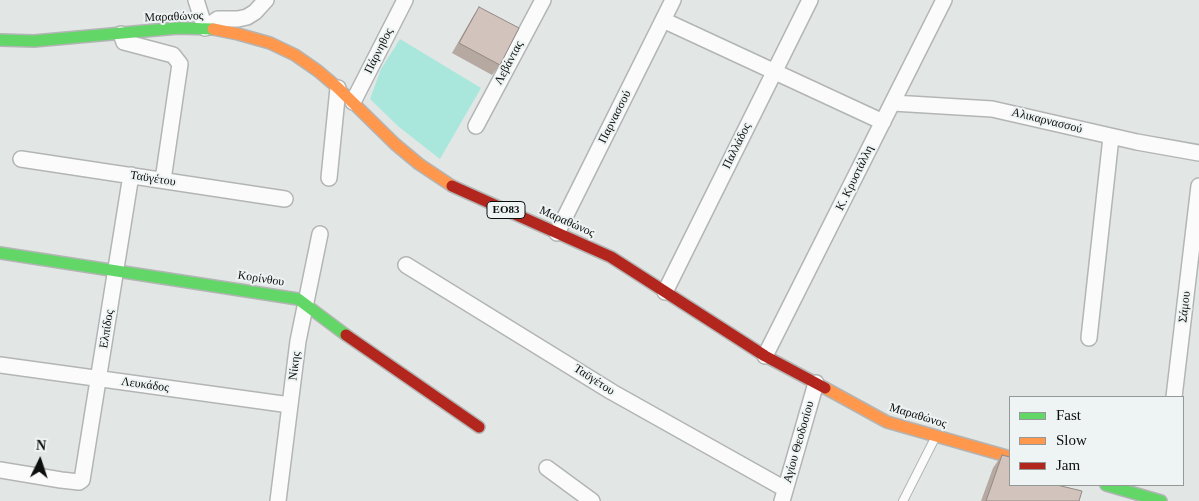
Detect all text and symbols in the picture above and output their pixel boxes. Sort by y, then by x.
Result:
street label: Μαραθώνος [144,9,204,25]
street label: Πάρνηθος [361,26,397,76]
street label: Λεβάντας [492,39,526,87]
street label: Παρνασσού [596,88,634,146]
street label: Αλικαρνασσού [1010,105,1084,137]
street label: Παλλάδος [720,121,754,171]
street label: Κ. Κρυστάλλη [833,143,877,213]
street label: Ταϋγέτου [129,168,177,190]
road number: ΕΟ83 [487,202,525,218]
street label: Μαραθώνος [537,203,597,241]
street label: Κορίνθου [237,268,285,290]
street label: Σάμου [1176,290,1194,324]
street label: Ελπίδος [97,309,117,349]
street label: Νίκης [286,351,304,381]
street label: Ταϋγέτου [571,361,617,399]
street label: Λευκάδος [120,375,170,395]
legend [1009,396,1184,486]
street label: Αγίου Θεοδοσίου [780,399,818,485]
street label: Μαραθώνος [888,400,948,432]
text: Fast [1056,407,1081,423]
text: Slow [1056,432,1087,448]
north arrow [15,436,65,486]
text: N [36,438,47,453]
text: Jam [1056,457,1080,473]

